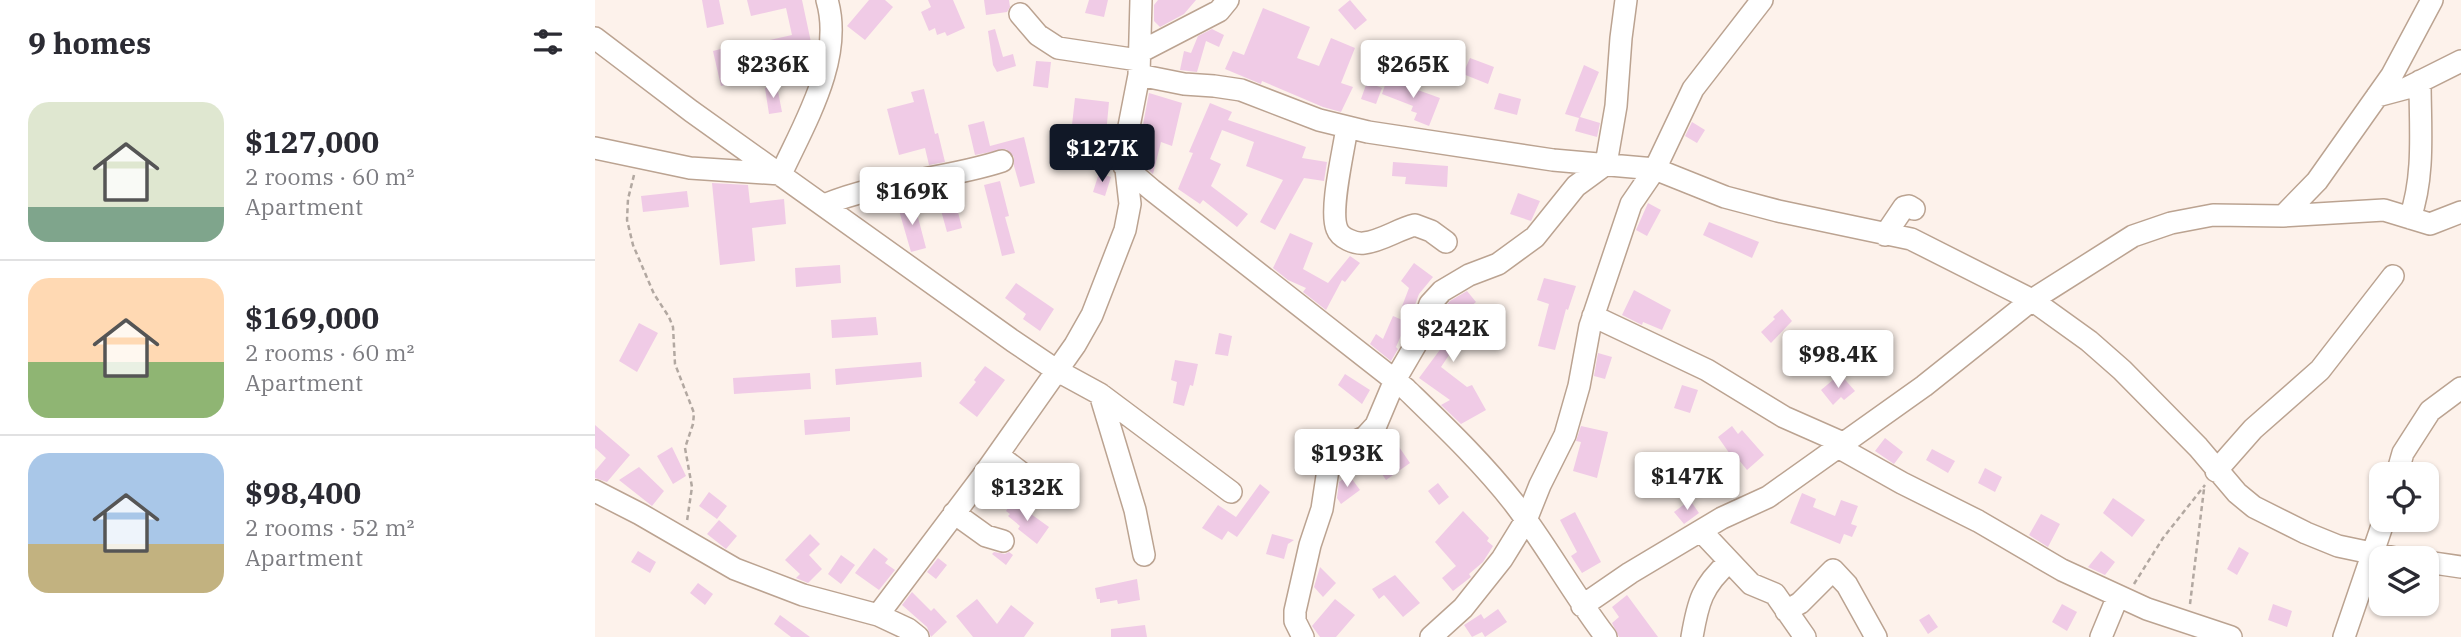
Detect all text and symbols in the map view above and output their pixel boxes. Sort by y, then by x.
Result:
text: 9 homes [28,23,151,62]
icon: filters [529,23,567,61]
pin: $236K [724,41,822,100]
pin: $265K [1364,41,1462,100]
text: $236K [737,48,809,78]
text: $265K [1377,48,1449,78]
text: $127,000 [245,122,379,161]
pin: $127K [1053,124,1151,184]
icon: home [84,130,168,214]
text: $127K [1066,132,1138,162]
text: 2 rooms · 60 m² [245,161,415,191]
pin: $169K [863,168,961,227]
text: $169K [876,175,948,205]
text: Apartment [245,191,363,221]
text: $169,000 [245,298,379,337]
pin: $242K [1404,304,1502,364]
icon: home [84,306,168,390]
text: $242K [1417,312,1489,342]
pin: $98.4K [1781,330,1895,390]
text: 2 rooms · 60 m² [245,337,415,367]
text: $98.4K [1798,338,1878,368]
text: Apartment [245,367,363,397]
pin: $193K [1298,430,1396,489]
text: $193K [1311,437,1383,467]
pin: $147K [1638,452,1736,512]
text: $147K [1651,460,1723,490]
map controls [2369,462,2439,616]
button: locate [2369,462,2439,532]
pin: $132K [978,463,1076,523]
text: $132K [991,471,1063,501]
text: $98,400 [245,473,361,512]
icon: home [84,481,168,565]
text: 2 rooms · 52 m² [245,512,415,542]
text: Apartment [245,542,363,572]
button: layers [2369,546,2439,616]

